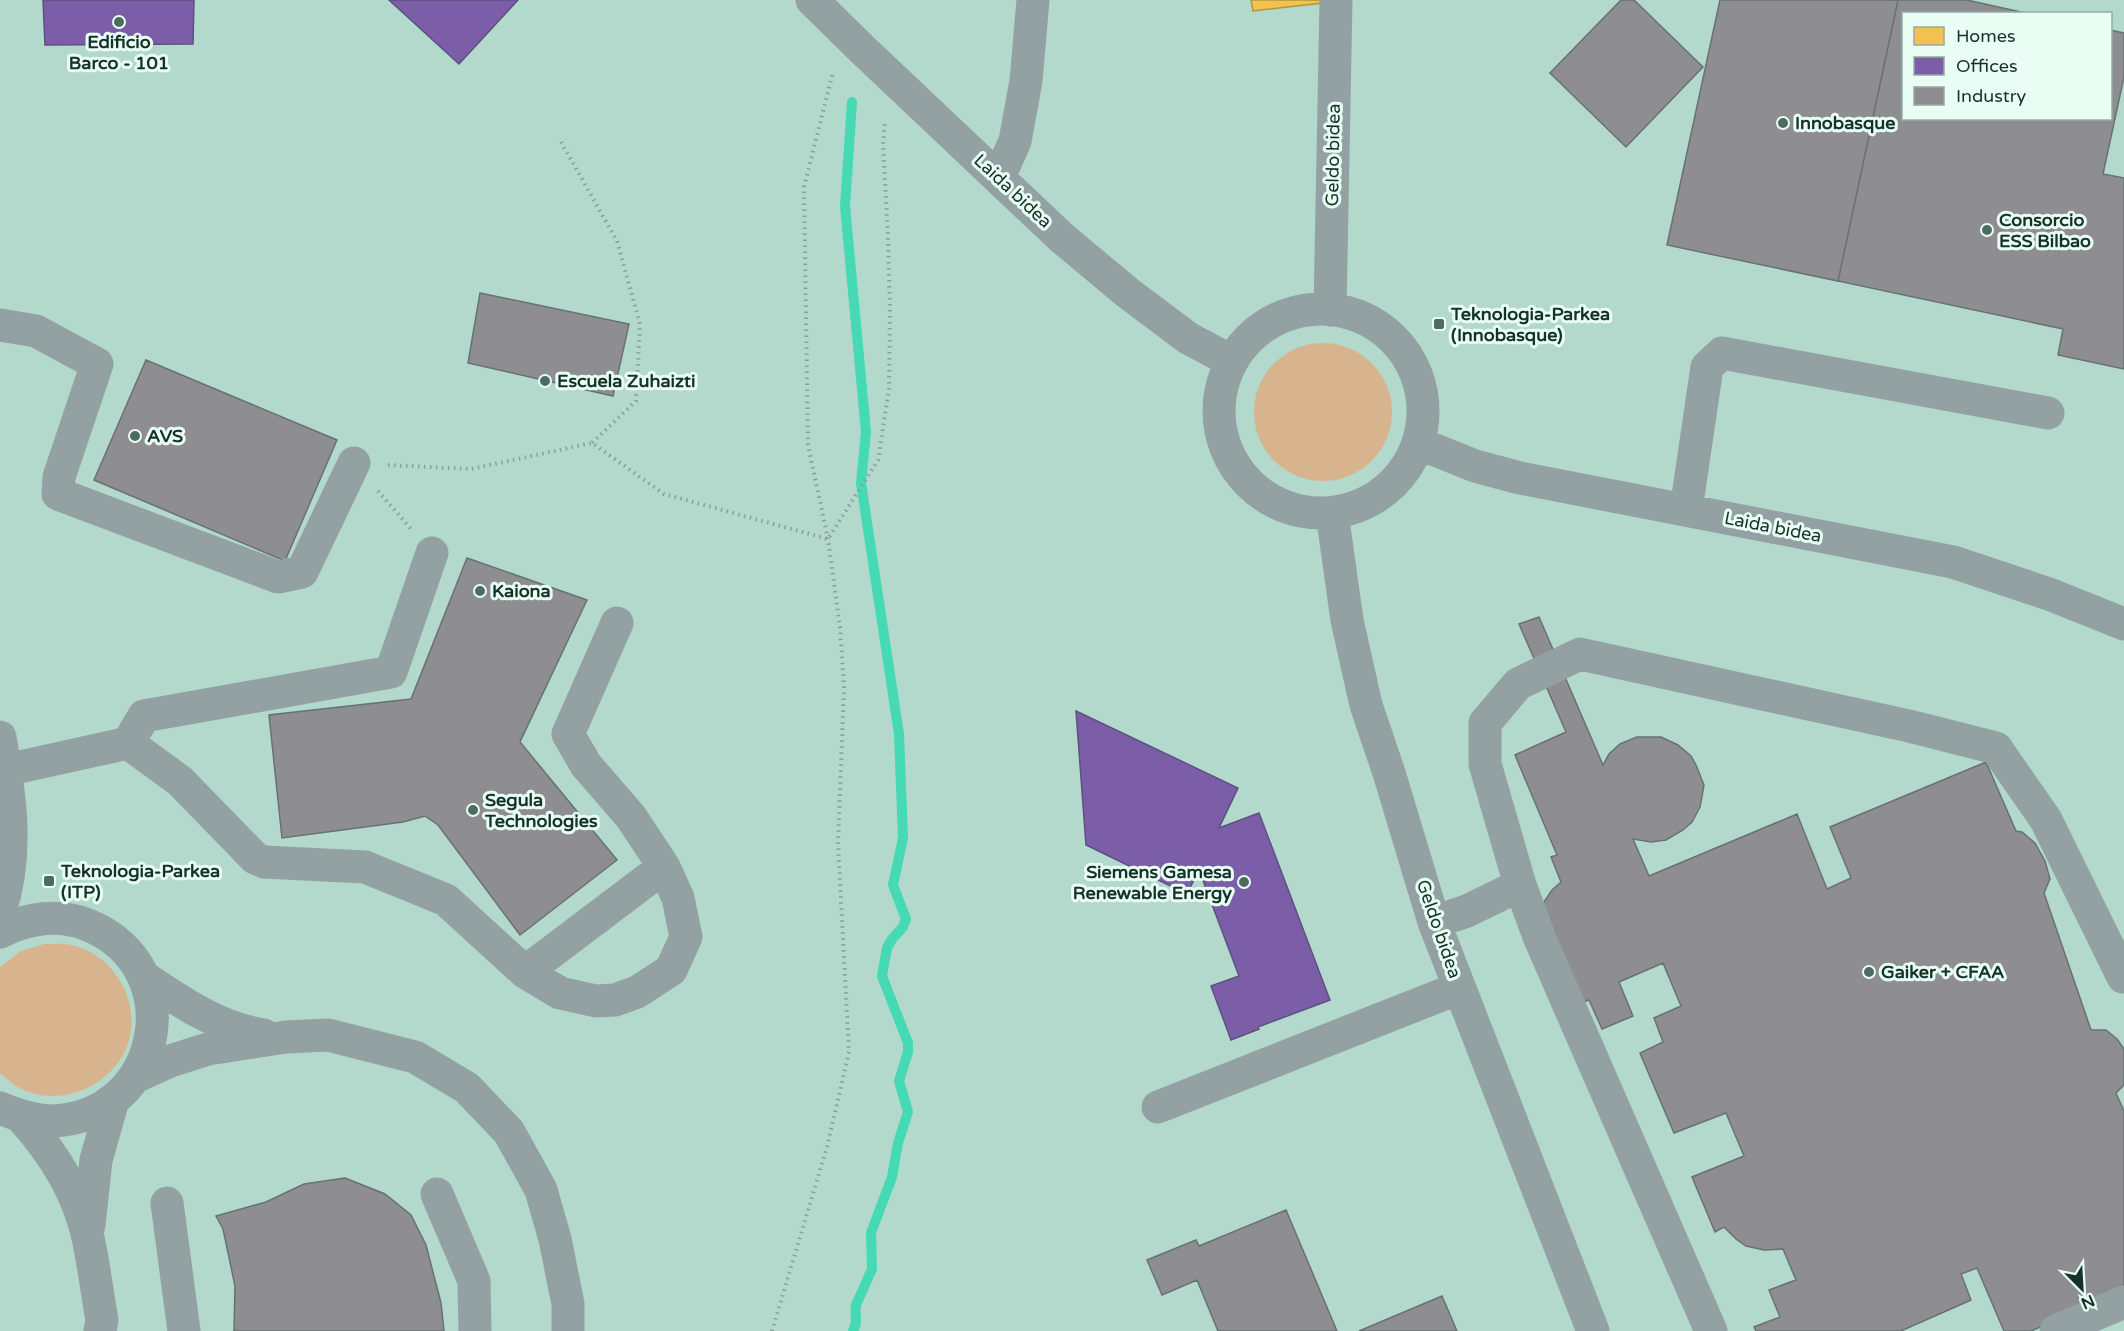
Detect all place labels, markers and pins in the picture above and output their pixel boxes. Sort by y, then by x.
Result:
marker: Edificio Barco - 101 [112,15,126,29]
place label: Edificio Barco - 101 [69,31,169,74]
place label: Innobasque [1795,112,1895,134]
marker: Innobasque [1776,116,1790,130]
place label: Consorcio ESS Bilbao [1999,209,2091,252]
marker: Consorcio ESS Bilbao [1980,223,1994,237]
place label: Teknologia-Parkea (Innobasque) [1450,303,1610,346]
marker: Teknologia-Parkea (Innobasque) [1432,317,1446,331]
place label: Escuela Zuhaizti [557,370,695,392]
marker: Escuela Zuhaizti [538,374,552,388]
place label: AVS [147,425,183,447]
marker: AVS [128,429,142,443]
place label: Kaiona [492,580,551,602]
marker: Kaiona [473,584,487,598]
place label: Segula Technologies [484,789,598,832]
marker: Segula Technologies [466,803,480,817]
place label: Teknologia-Parkea (ITP) [60,860,220,903]
place label: Siemens Gamesa Renewable Energy [1073,861,1232,904]
marker: Teknologia-Parkea (ITP) [42,874,56,888]
marker: Siemens Gamesa Renewable Energy [1237,875,1251,889]
place label: Gaiker + CFAA [1881,961,2004,983]
marker: Gaiker + CFAA [1862,965,1876,979]

